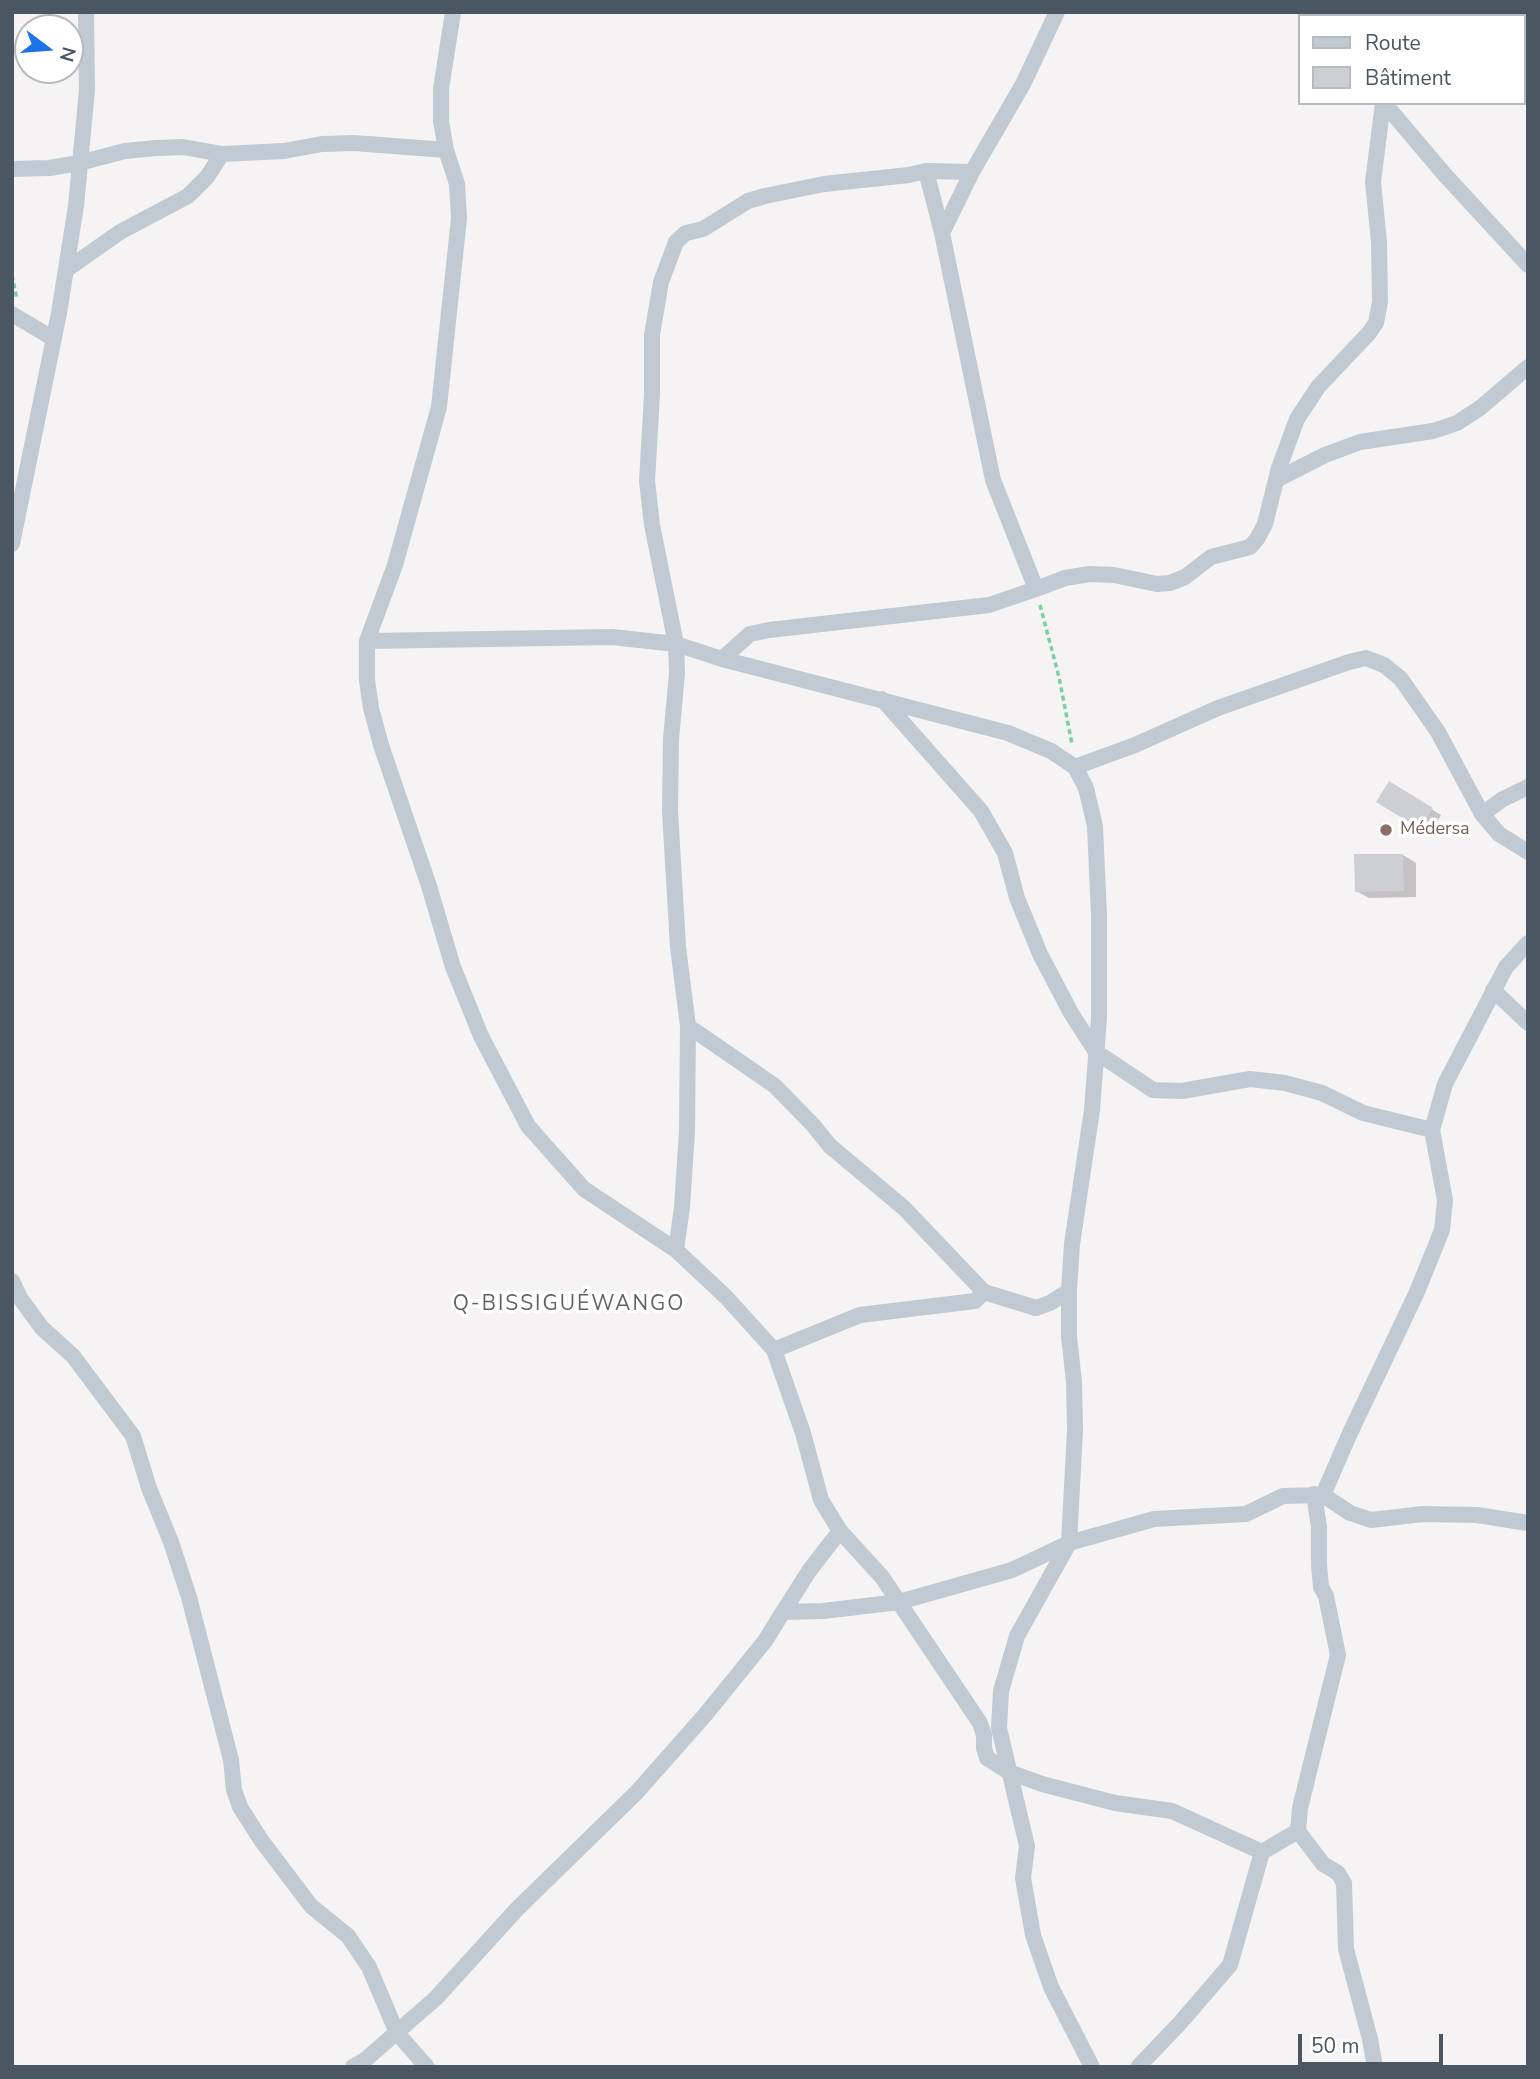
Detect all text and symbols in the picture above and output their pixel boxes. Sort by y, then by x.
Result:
north arrow [14,14,84,84]
legend [1298,14,1526,105]
text: Route [1365,29,1421,57]
text: N [53,44,82,65]
text: Bâtiment [1365,64,1451,92]
place label: Médersa [1400,819,1470,841]
marker: Médersa [1378,822,1394,838]
district label: Q-BISSIGUÉWANGO [455,1292,683,1318]
scale bar [1302,2020,1447,2064]
text: 50 m [1311,2032,1360,2060]

